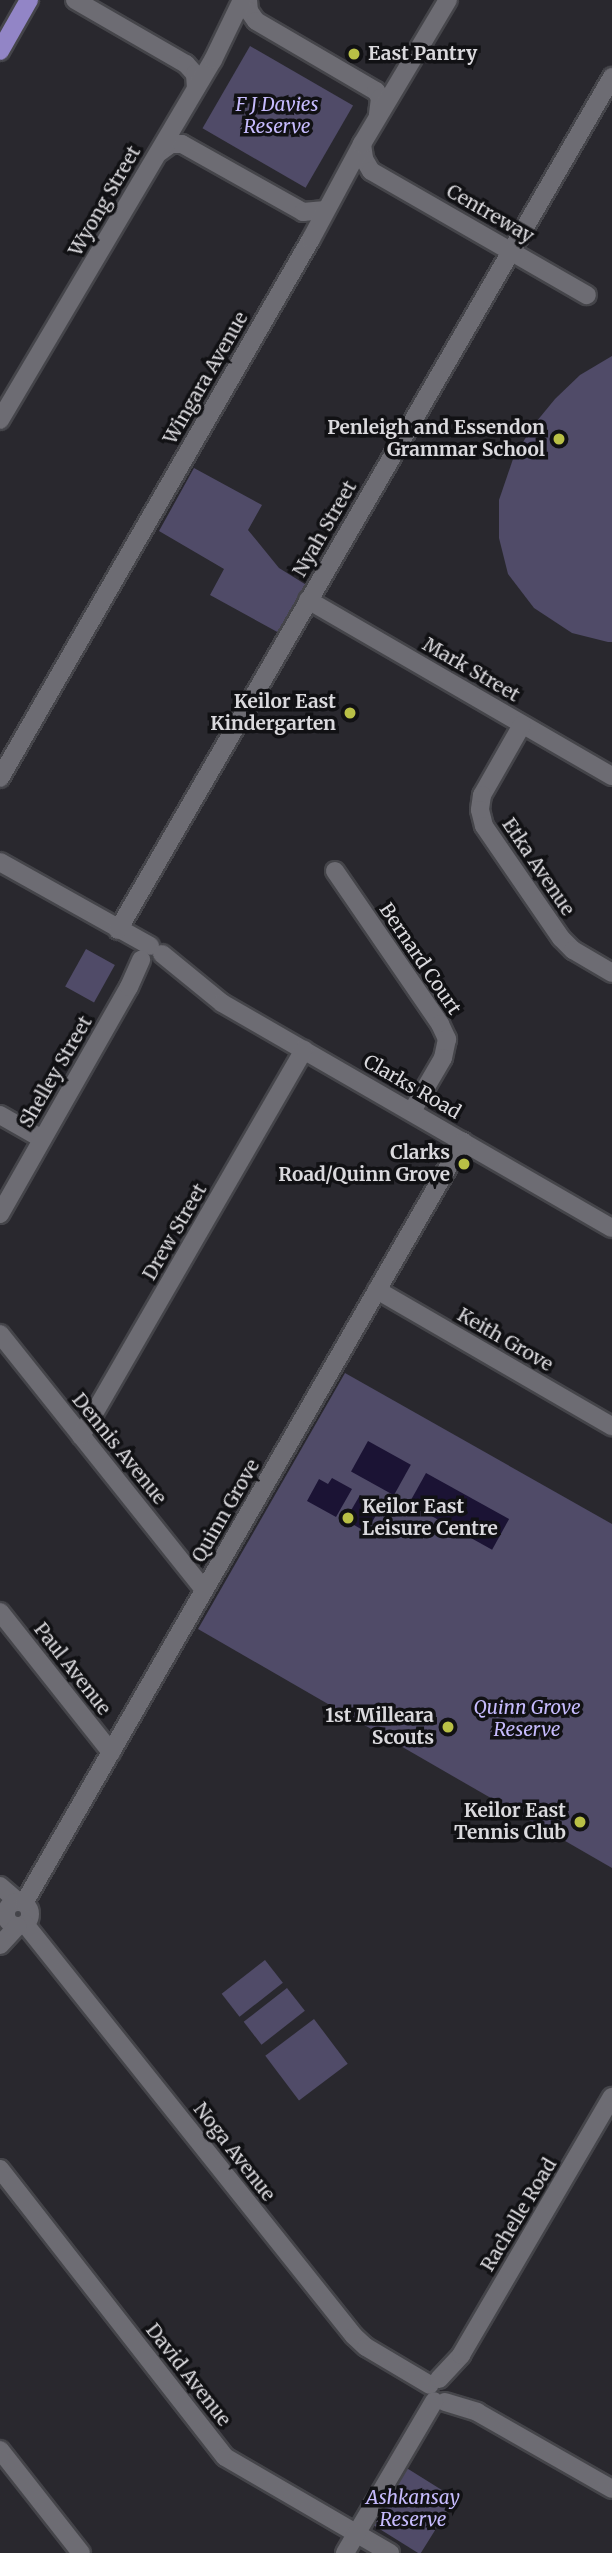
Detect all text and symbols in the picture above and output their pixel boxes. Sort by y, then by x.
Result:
place label: East Pantry [368,43,477,65]
marker: East Pantry [346,46,362,62]
park label: F J Davies Reserve [236,94,318,138]
street label: Wyong Street [64,142,146,260]
street label: Centreway [442,180,538,248]
street label: Wingara Avenue [159,308,253,448]
place label: Penleigh and Essendon Grammar School [327,417,545,461]
marker: Penleigh and Essendon Grammar School [551,431,567,447]
street label: Nyah Street [288,477,362,581]
street label: Mark Street [419,633,523,707]
place label: Keilor East Kindergarten [210,691,336,735]
marker: Keilor East Kindergarten [342,705,358,721]
street label: Etka Avenue [497,814,579,920]
street label: Bernard Court [374,899,466,1019]
street label: Shelley Street [15,1012,97,1132]
street label: Clarks Road [359,1050,465,1124]
place label: Clarks Road/Quinn Grove [278,1142,450,1186]
marker: Clarks Road/Quinn Grove [456,1156,472,1172]
street label: Drew Street [138,1180,212,1284]
street label: Keith Grove [453,1304,557,1376]
street label: Dennis Avenue [67,1389,171,1509]
street label: Quinn Grove [187,1456,265,1566]
place label: Keilor East Leisure Centre [362,1496,498,1540]
marker: Keilor East Leisure Centre [340,1510,356,1526]
street label: Paul Avenue [29,1618,115,1720]
park label: Quinn Grove Reserve [473,1697,581,1741]
place label: 1st Milleara Scouts [325,1705,434,1749]
marker: 1st Milleara Scouts [440,1719,456,1735]
place label: Keilor East Tennis Club [454,1800,566,1844]
marker: Keilor East Tennis Club [572,1814,588,1830]
street label: Noga Avenue [189,2098,279,2206]
street label: Rachelle Road [476,2154,562,2276]
street label: David Avenue [141,2319,235,2431]
park label: Ashkansay Reserve [366,2487,460,2531]

